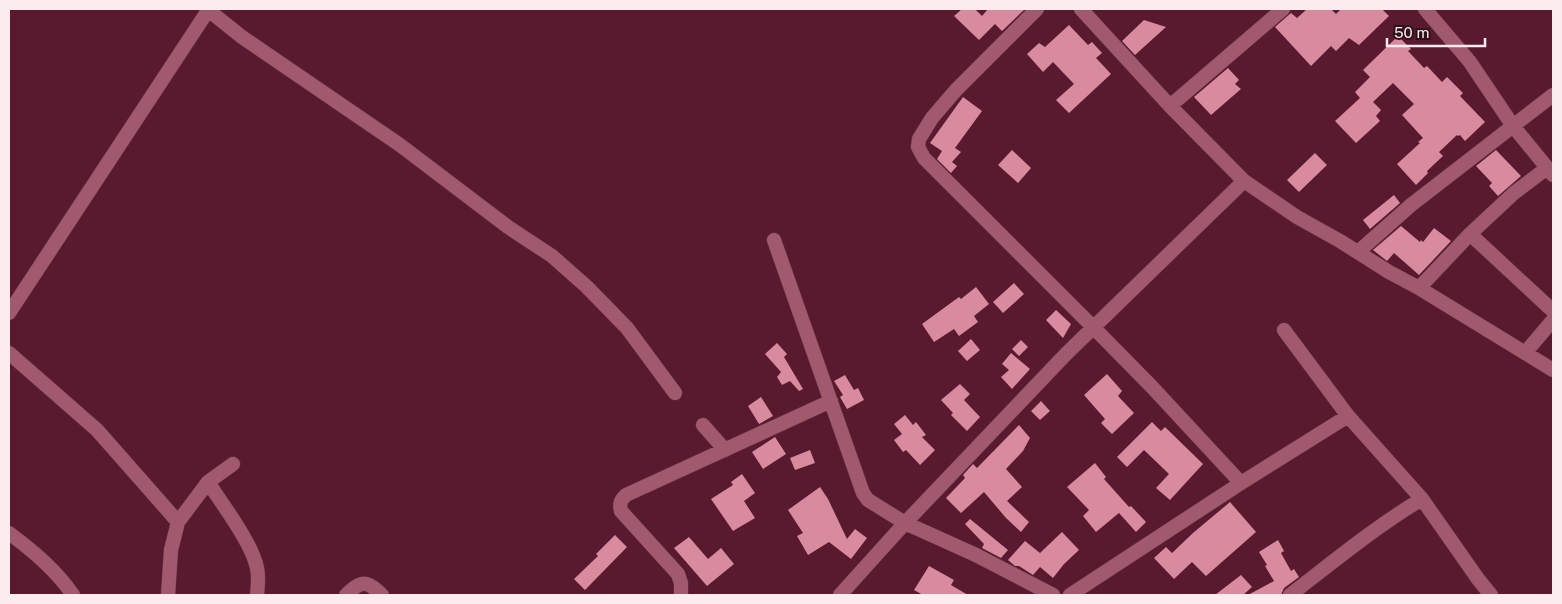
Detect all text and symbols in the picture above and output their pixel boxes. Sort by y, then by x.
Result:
scale bar [1387,15,1484,47]
text: 50 m [1394,24,1429,41]

